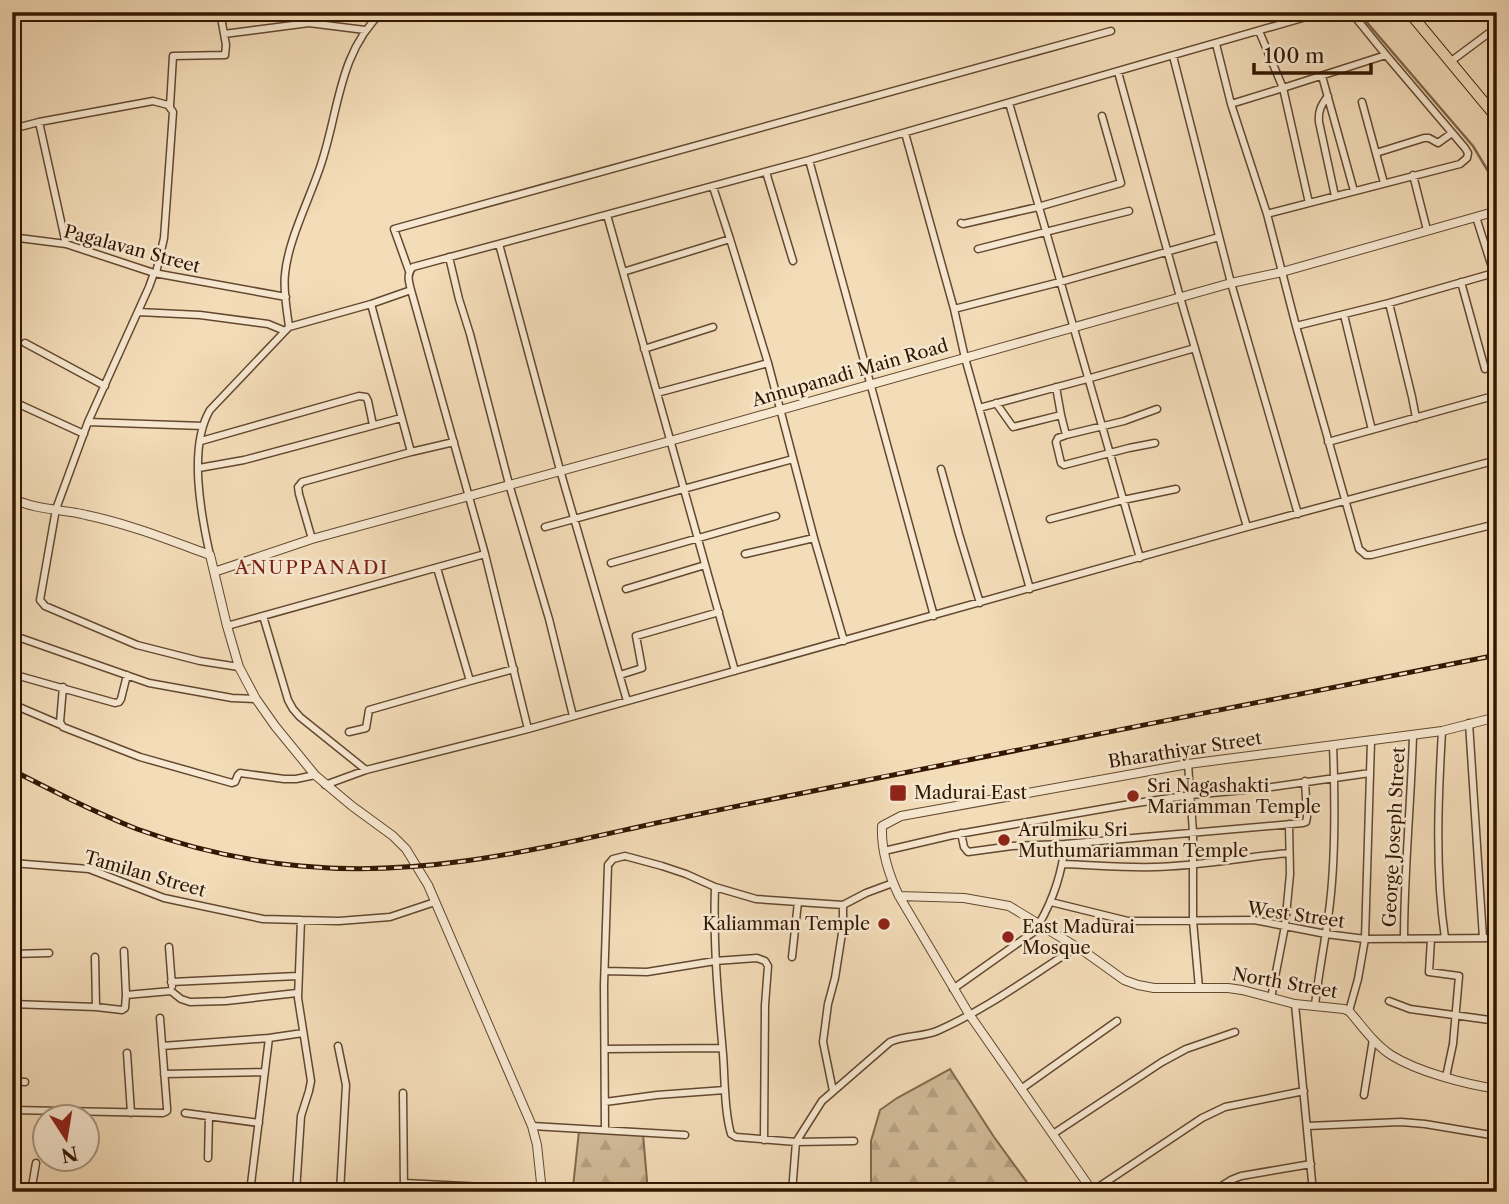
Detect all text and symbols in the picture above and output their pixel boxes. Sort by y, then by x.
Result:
scale bar [1254,32,1371,76]
text: 100 m [1264,43,1325,68]
street label: Pagalavan Street [61,220,203,278]
street label: Annupanadi Main Road [748,334,951,412]
district label: ANUPPANADI [234,556,389,579]
street label: Bharathiyar Street [1107,727,1264,773]
street label: George Joseph Street [1378,746,1410,928]
place label: Sri Nagashakti Mariamman Temple [1147,775,1321,818]
place label: Madurai East [914,782,1027,804]
marker: Madurai East [888,783,908,803]
marker: Sri Nagashakti Mariamman Temple [1125,788,1141,804]
place label: Arulmiku Sri Muthumariamman Temple [1017,819,1248,862]
marker: Arulmiku Sri Muthumariamman Temple [996,832,1012,848]
street label: Tamilan Street [82,846,209,902]
street label: West Street [1245,897,1347,933]
place label: Kaliamman Temple [702,913,870,935]
marker: Kaliamman Temple [876,916,892,932]
place label: East Madurai Mosque [1022,916,1135,959]
marker: East Madurai Mosque [1000,929,1016,945]
street label: North Street [1231,963,1340,1003]
north arrow [32,1102,102,1172]
text: N [59,1141,80,1167]

